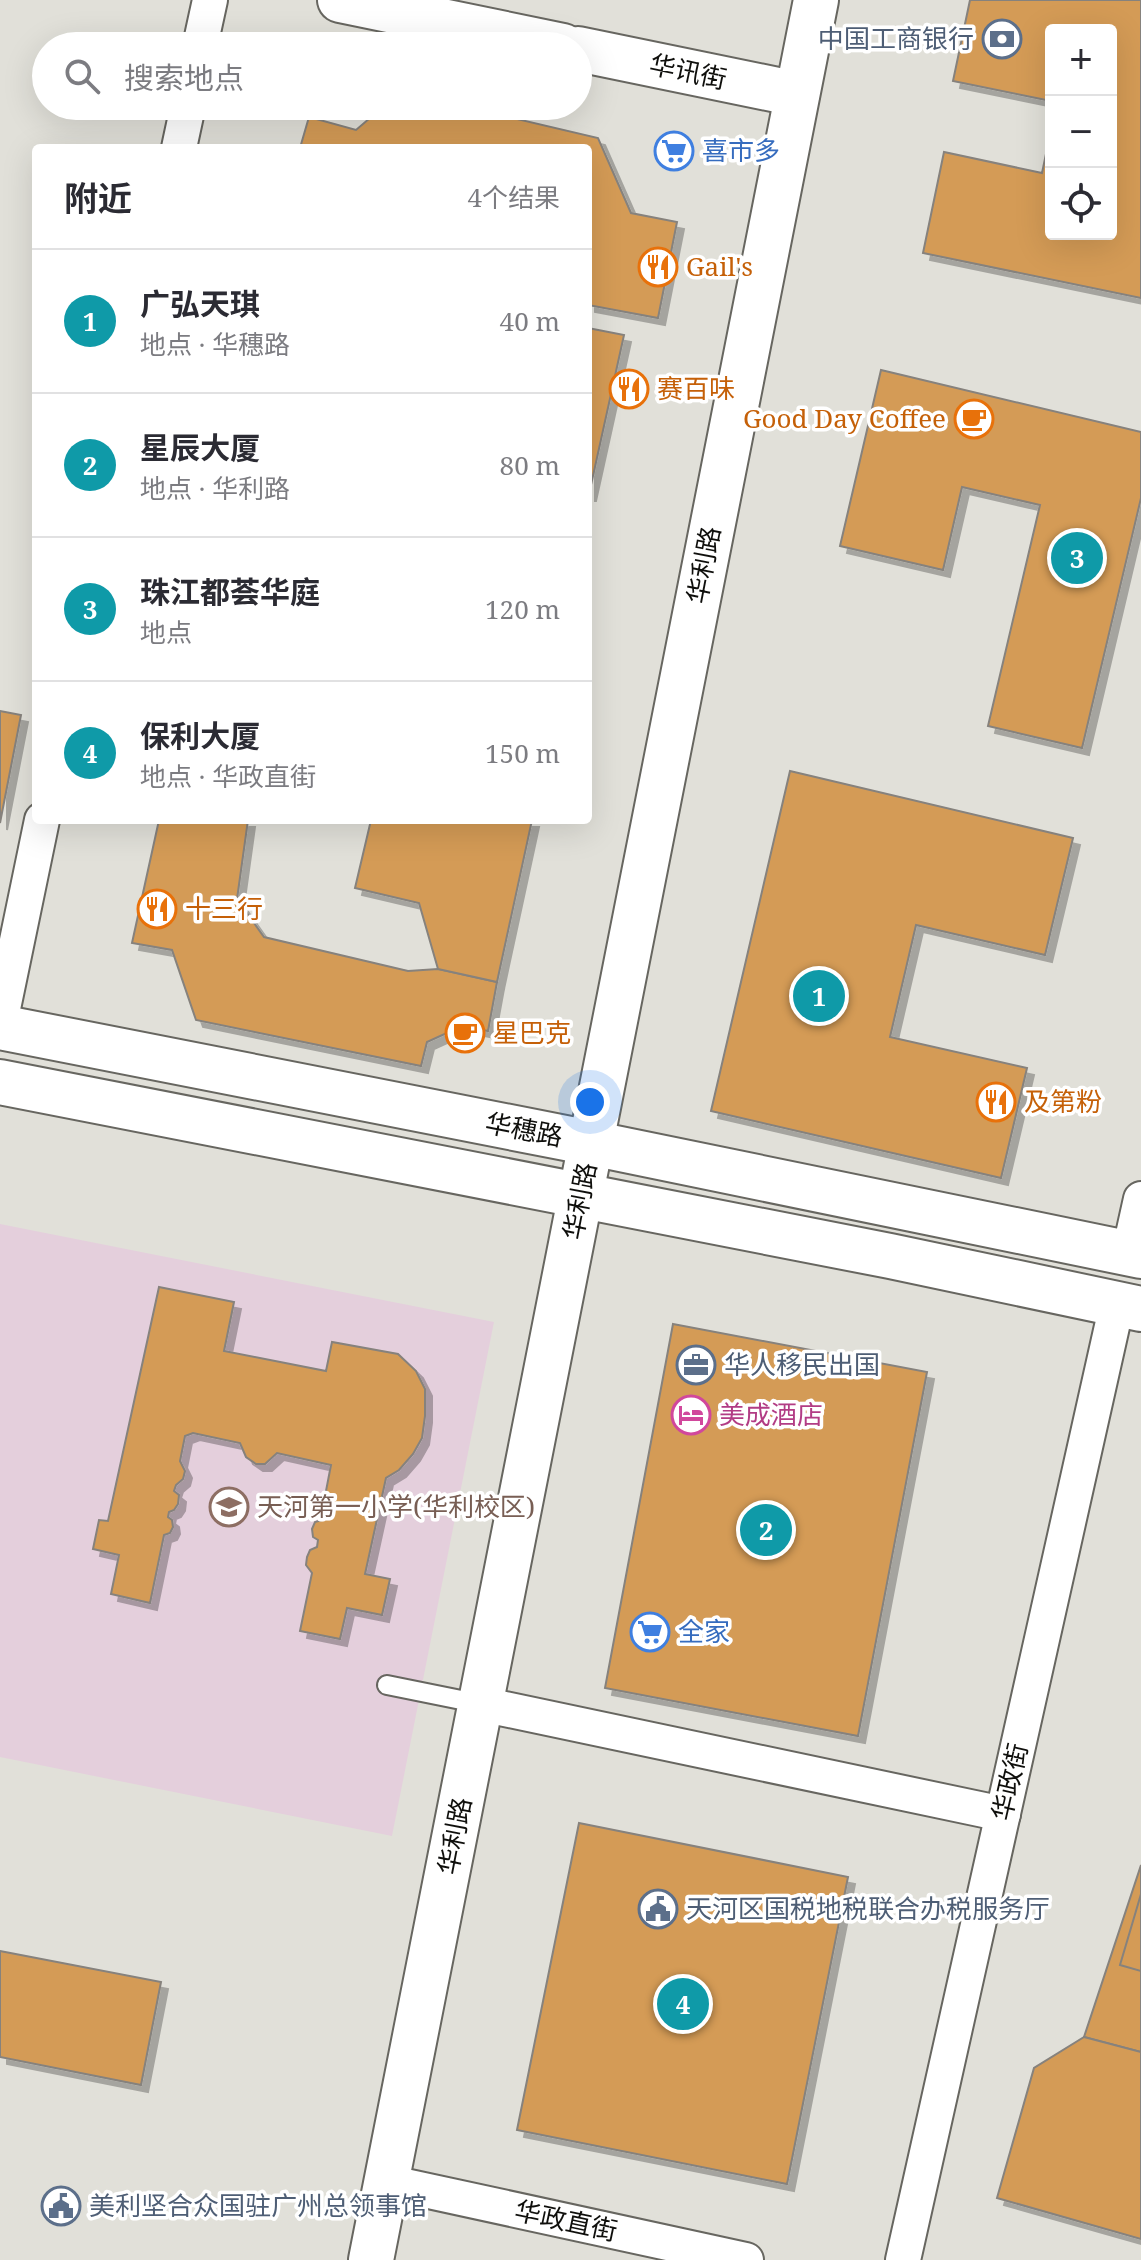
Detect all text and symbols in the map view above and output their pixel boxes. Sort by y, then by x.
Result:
bank icon: 中国工商银行 [981,18,1023,60]
place label: 中国工商银行 [818,20,974,56]
map controls [1045,24,1117,240]
button: + [1045,24,1117,96]
search box [32,32,592,120]
street label: 华讯街 [646,45,730,97]
icon: search [60,54,104,98]
text: 搜索地点 [124,57,244,98]
button: − [1045,96,1117,168]
supermarket icon: 喜市多 [653,130,695,172]
place label: 喜市多 [702,132,780,168]
button: locate [1045,168,1117,240]
text: 附近 [64,175,132,221]
text: 4个结果 [467,179,560,215]
restaurant icon: Gail's [637,246,679,288]
place label: Gail's [686,248,753,284]
text: 广弘天琪 [140,283,260,324]
text: 1 [83,303,97,339]
text: 40 m [500,303,560,339]
text: 地点 · 华穗路 [140,326,290,362]
restaurant icon: 赛百味 [608,368,650,410]
place label: 赛百味 [657,370,735,406]
cafe icon: Good Day Coffee [953,398,995,440]
place label: Good Day Coffee [743,400,946,436]
text: 星辰大厦 [140,427,260,468]
text: 2 [83,447,97,483]
text: 80 m [500,447,560,483]
text: 地点 · 华利路 [140,470,290,506]
street label: 华利路 [678,523,728,607]
pin: 3 [1051,528,1103,588]
text: 珠江都荟华庭 [140,571,320,612]
text: 3 [83,591,97,627]
text: 120 m [485,591,560,627]
text: 地点 [140,614,192,650]
text: 保利大厦 [140,715,260,756]
text: 4 [83,735,97,771]
text: 150 m [485,735,560,771]
text: 地点 · 华政直街 [140,758,316,794]
restaurant icon: 十三行 [136,888,178,930]
place label: 十三行 [185,890,263,926]
pin: 1 [793,966,845,1026]
cafe icon: 星巴克 [444,1012,486,1054]
place label: 星巴克 [493,1014,571,1050]
restaurant icon: 及第粉 [975,1081,1017,1123]
your location [570,1082,610,1122]
place label: 及第粉 [1024,1083,1102,1119]
street label: 华穗路 [482,1104,566,1154]
street label: 华利路 [554,1159,604,1243]
office icon: 华人移民出国 [675,1344,717,1386]
place label: 华人移民出国 [724,1346,880,1382]
hotel icon: 美成酒店 [670,1394,712,1436]
place label: 美成酒店 [719,1396,823,1432]
school or university icon: 天河第一小学(华利校区) [208,1486,250,1528]
place label: 天河第一小学(华利校区) [257,1488,535,1524]
pin: 2 [740,1500,792,1560]
supermarket icon: 全家 [629,1611,671,1653]
place label: 全家 [678,1613,730,1649]
street label: 华政街 [983,1740,1035,1824]
street label: 华利路 [429,1794,479,1878]
public building icon: 天河区国税地税联合办税服务厅 [637,1888,679,1930]
place label: 天河区国税地税联合办税服务厅 [686,1890,1050,1926]
pin: 4 [657,1974,709,2034]
public building icon: 美利坚合众国驻广州总领事馆 [40,2185,82,2227]
place label: 美利坚合众国驻广州总领事馆 [89,2187,427,2223]
street label: 华政直街 [512,2192,621,2248]

